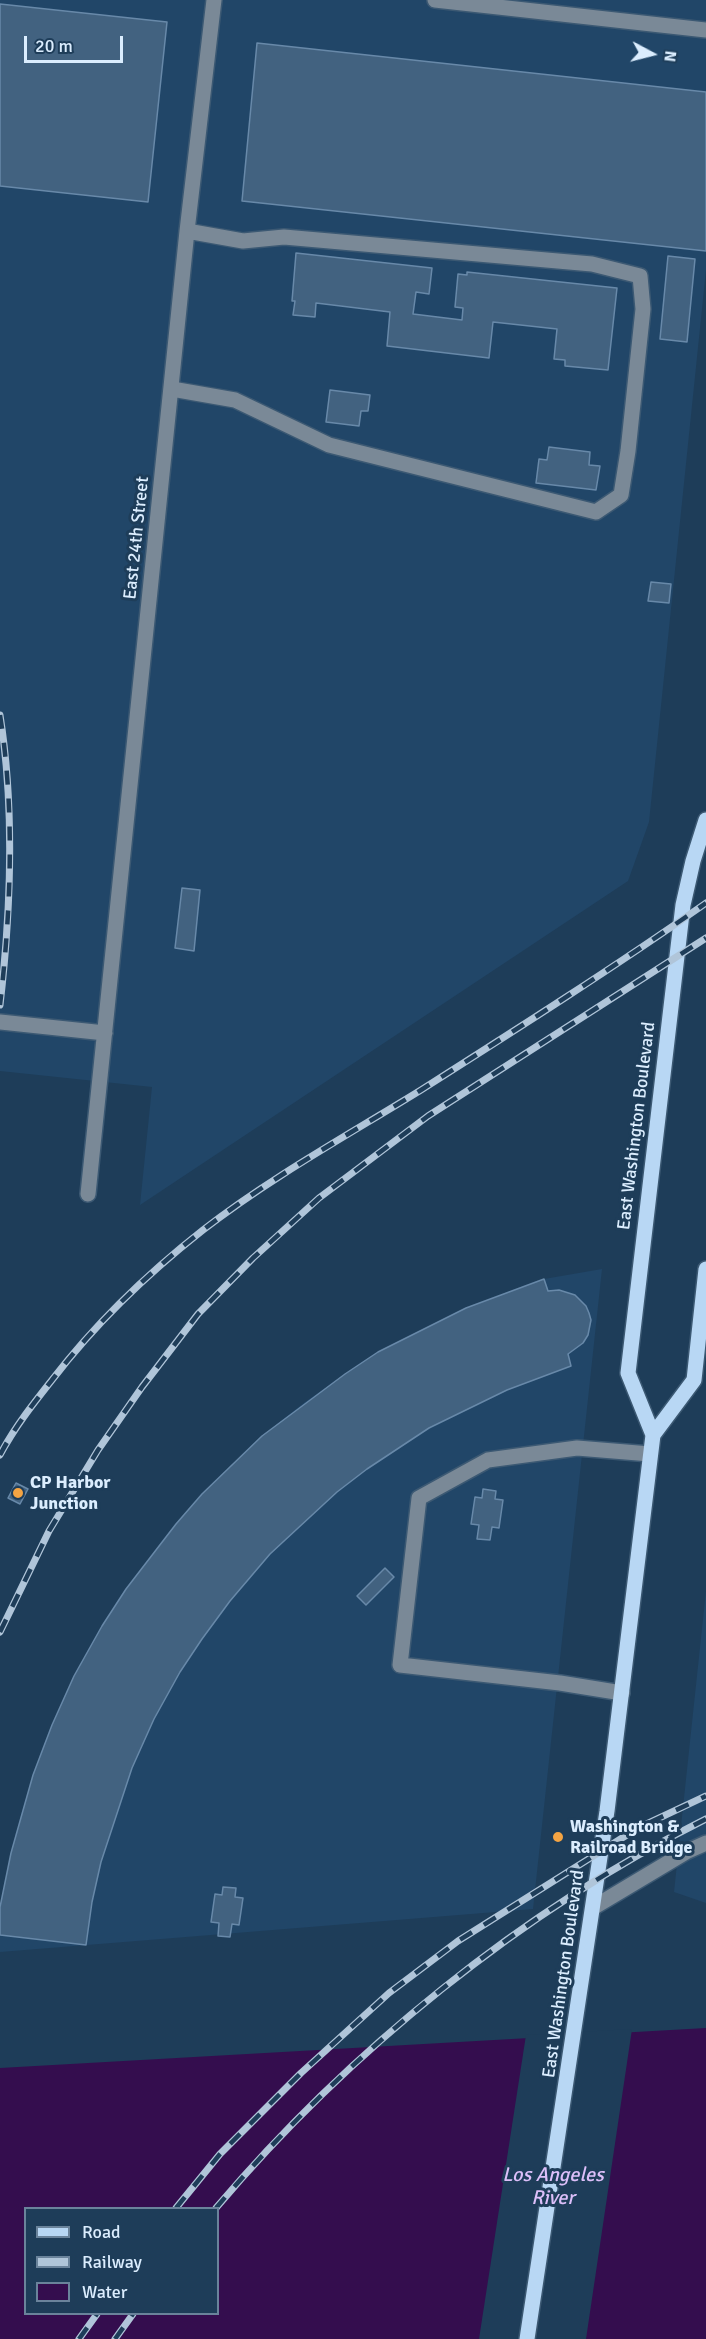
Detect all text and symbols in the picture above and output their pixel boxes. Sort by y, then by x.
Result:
scale bar [27,24,126,62]
north arrow [622,24,682,84]
text: 20 m [35,35,73,57]
text: N [659,49,680,63]
street label: East 24th Street [120,475,154,601]
street label: East Washington Boulevard [614,1021,660,1231]
place label: CP Harbor Junction [30,1472,110,1514]
marker: CP Harbor Junction [11,1486,25,1500]
place label: Washington & Railroad Bridge [570,1816,692,1858]
marker: Washington & Railroad Bridge [551,1830,565,1844]
street label: East Washington Boulevard [539,1869,589,2079]
water label: Los Angeles River [502,2164,604,2211]
legend [24,2207,219,2315]
text: Road [82,2221,121,2243]
text: Railway [82,2251,142,2273]
text: Water [82,2281,127,2303]

